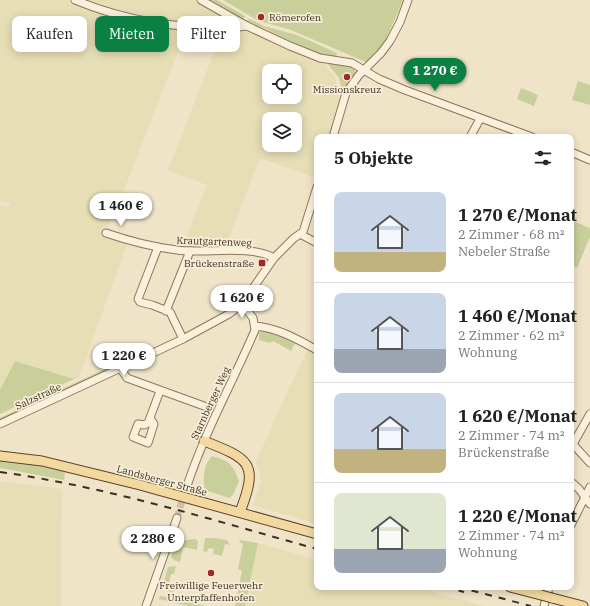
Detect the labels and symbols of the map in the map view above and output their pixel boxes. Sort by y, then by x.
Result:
place label: Römerofen [269,11,322,24]
marker: Römerofen [256,12,266,22]
pin: 1 270 € [398,58,472,92]
marker: Missionskreuz [342,72,352,82]
place label: Missionskreuz [313,83,381,96]
pin: 1 460 € [84,193,158,227]
street label: Krautgartenweg [176,234,252,249]
place label: Brückenstraße [184,257,254,270]
marker: Brückenstraße [257,258,267,268]
pin: 1 620 € [205,285,279,319]
pin: 1 220 € [87,343,161,377]
street label: Starnberger Weg [188,364,233,442]
street label: Salzstraße [13,380,63,413]
street label: Landsberger Straße [115,462,209,499]
pin: 2 280 € [116,526,190,560]
marker: Freiwillige Feuerwehr Unterpfaffenhofen [206,568,216,578]
place label: Freiwillige Feuerwehr Unterpfaffenhofen [159,579,263,604]

